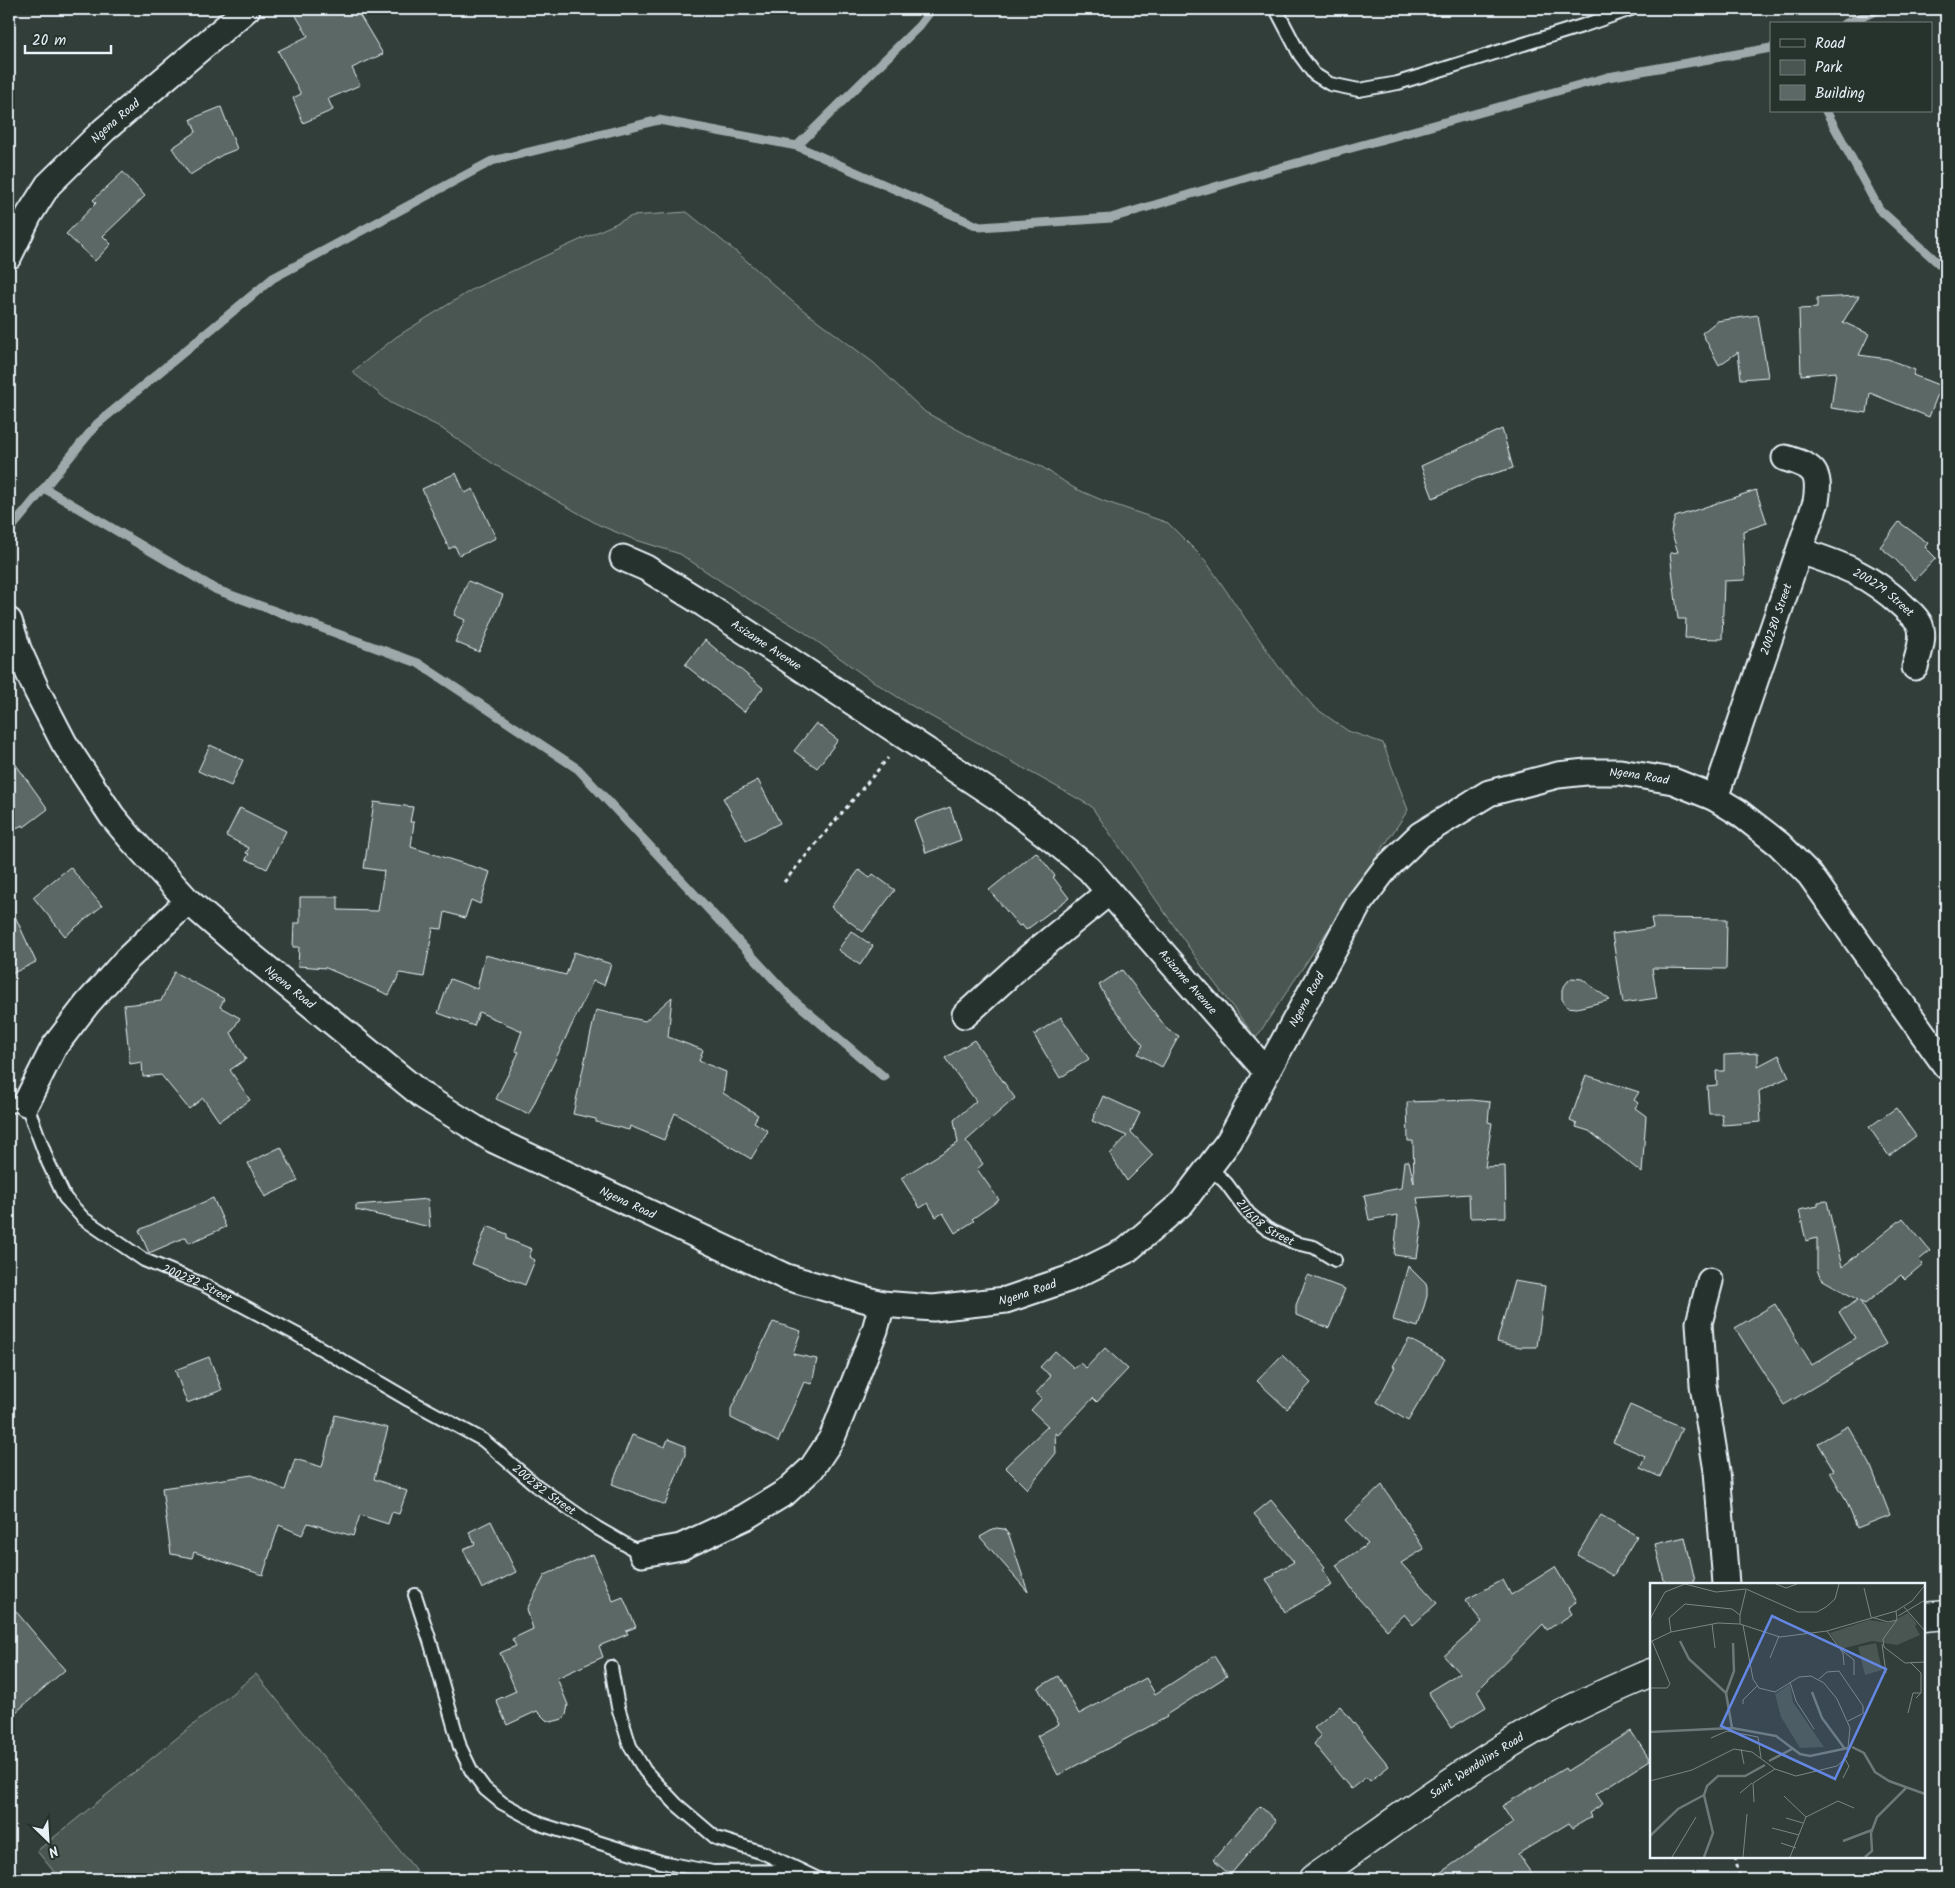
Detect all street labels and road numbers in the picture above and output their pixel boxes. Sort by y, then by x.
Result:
street label: Ngena Road [86,94,145,148]
street label: 200279 Street [1849,563,1918,622]
street label: 200280 Street [1755,581,1798,658]
street label: Asizame Avenue [727,615,806,676]
street label: Ngena Road [1609,763,1671,790]
street label: Asizame Avenue [1154,945,1222,1019]
street label: Ngena Road [260,961,320,1015]
street label: Ngena Road [1284,968,1330,1031]
street label: Ngena Road [596,1182,660,1225]
street label: 211608 Street [1231,1195,1298,1251]
street label: 200282 Street [159,1259,236,1308]
street label: Ngena Road [998,1274,1060,1311]
street label: 200282 Street [508,1460,580,1521]
street label: Saint Wendolins Road [1426,1728,1529,1804]

